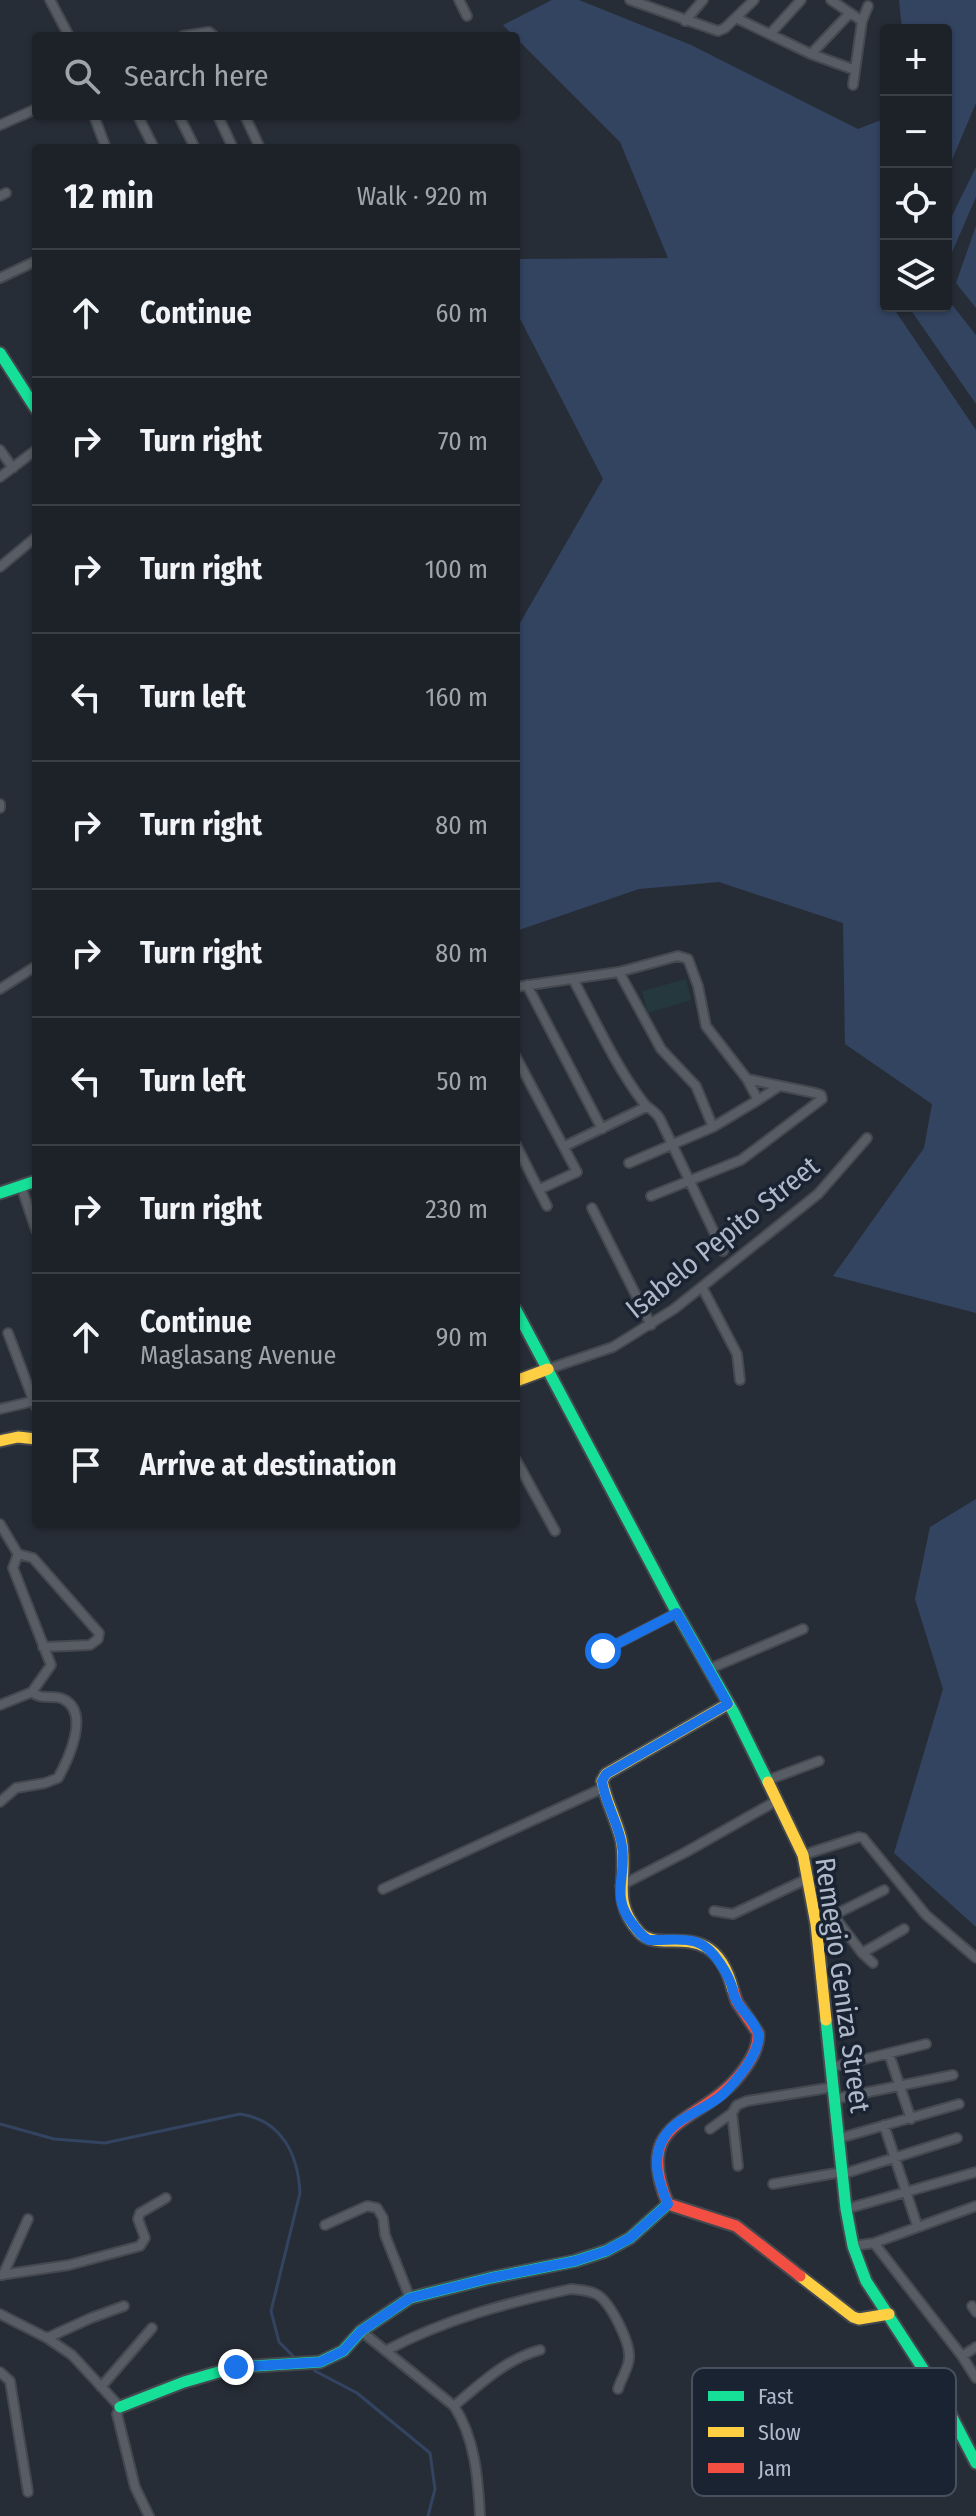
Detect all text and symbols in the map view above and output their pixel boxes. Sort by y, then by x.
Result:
map controls [880,24,952,312]
button: + [880,24,952,96]
search box [32,32,520,120]
icon: search [60,54,104,98]
text: Search here [124,58,269,94]
button: − [880,96,952,168]
button: locate [880,168,952,240]
text: 12 min [64,176,154,217]
text: Walk · 920 m [357,181,488,212]
button: layers [880,240,952,312]
icon: ahead [64,291,108,335]
text: Continue [140,295,252,331]
text: 60 m [435,298,488,329]
icon: right [64,419,108,463]
text: Turn right [140,423,262,459]
text: 70 m [438,426,488,457]
icon: right [64,547,108,591]
text: Turn right [140,551,262,587]
text: 100 m [425,554,488,585]
icon: left [64,675,108,719]
text: Turn left [140,679,246,715]
text: 160 m [425,682,488,713]
icon: right [64,803,108,847]
text: Turn right [140,807,262,843]
text: 80 m [435,810,488,841]
icon: right [64,931,108,975]
text: Turn right [140,935,262,971]
text: 80 m [435,938,488,969]
icon: left [64,1059,108,1103]
text: Turn left [140,1063,246,1099]
text: 50 m [436,1066,488,1097]
street label: Isabelo Pepito Street [619,1149,826,1325]
icon: right [64,1187,108,1231]
text: Turn right [140,1191,262,1227]
text: 230 m [425,1194,488,1225]
text: Continue [140,1304,252,1340]
icon: ahead [64,1315,108,1359]
text: 90 m [436,1322,488,1353]
text: Maglasang Avenue [140,1340,336,1371]
icon: arrive [64,1443,108,1487]
text: Arrive at destination [140,1447,397,1483]
route start [585,1633,621,1669]
street label: Remegio Geniza Street [808,1855,877,2116]
route end [218,2349,254,2385]
legend [692,2368,956,2496]
text: Fast [758,2383,794,2410]
text: Slow [758,2419,801,2446]
text: Jam [758,2455,792,2482]

